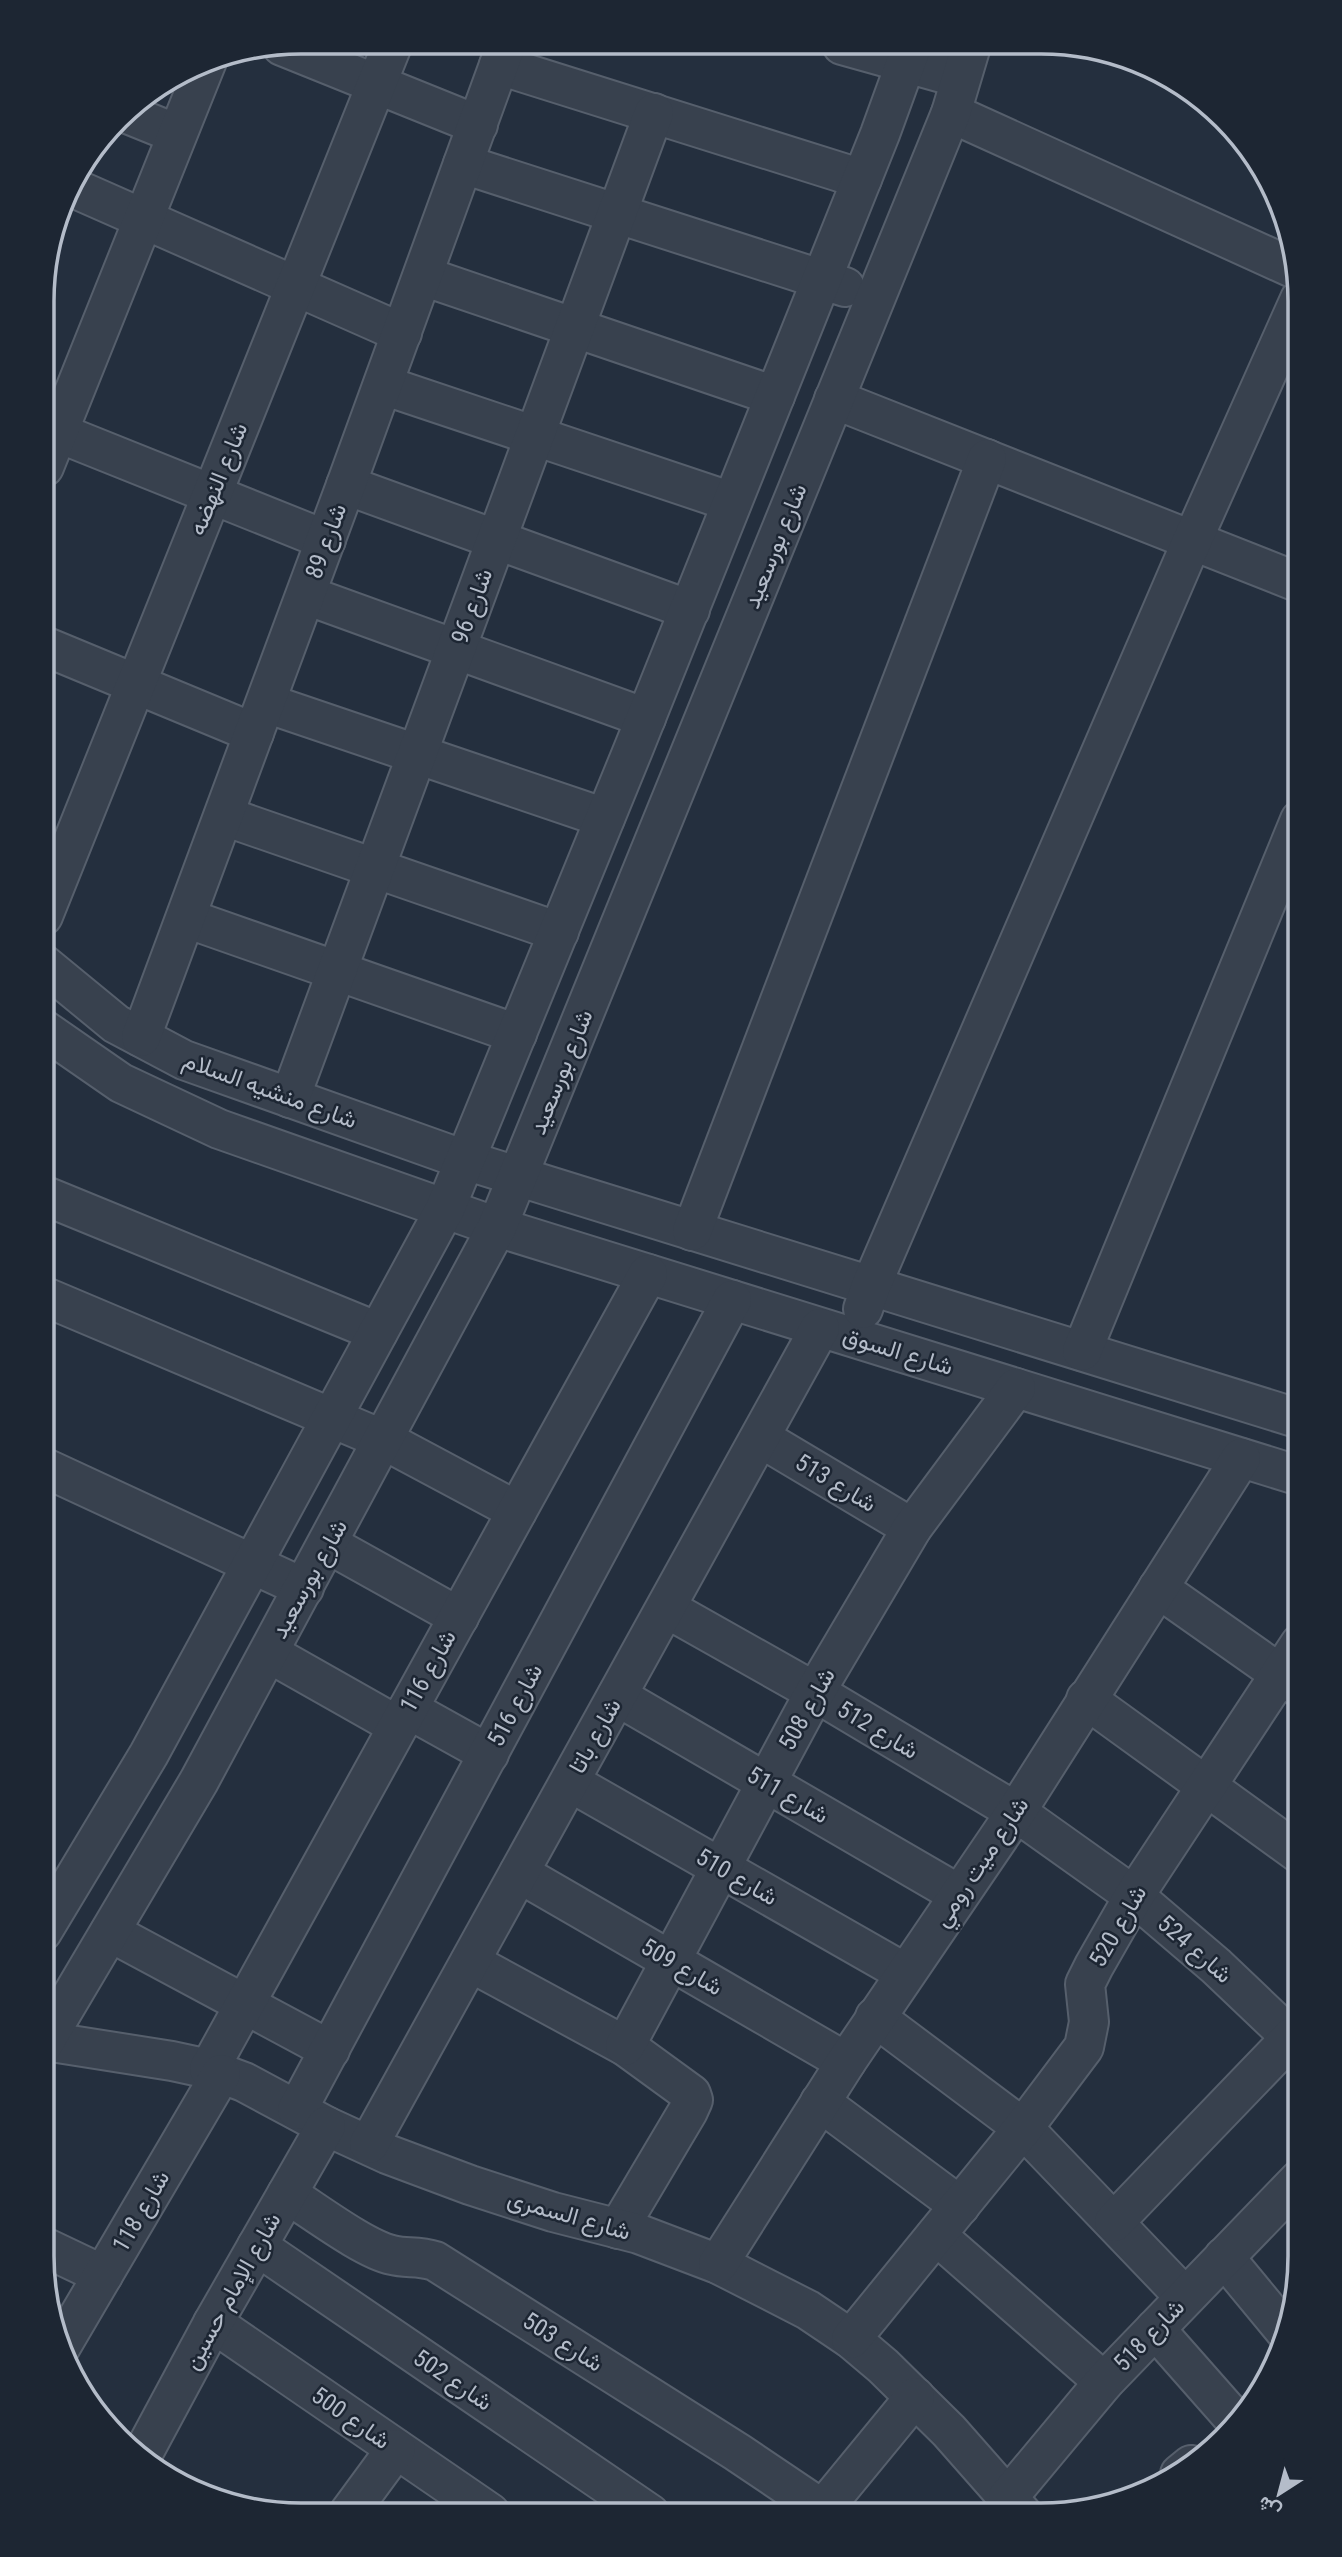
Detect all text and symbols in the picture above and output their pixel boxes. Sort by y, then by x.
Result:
street label: شارع النهضه [183,418,255,540]
street label: شارع بورسعيد [737,480,815,613]
street label: شارع 89 [300,500,354,583]
street label: شارع 96 [446,565,500,648]
street label: شارع بورسعيد [523,1006,601,1139]
street label: شارع منشيه السلام [179,1046,361,1136]
street label: شارع السوق [839,1321,957,1383]
street label: شارع 513 [789,1448,881,1520]
street label: شارع بورسعيد [265,1514,355,1644]
street label: شارع 116 [394,1625,464,1718]
street label: شارع 516 [482,1659,550,1752]
street label: شارع 508 [773,1663,843,1756]
street label: شارع باتا [563,1694,629,1779]
street label: شارع 512 [831,1695,923,1767]
street label: شارع 511 [741,1761,834,1831]
street label: شارع ميت رومي [927,1792,1039,1935]
street label: شارع 510 [690,1843,783,1913]
street label: شارع 520 [1084,1880,1154,1973]
street label: شارع 524 [1151,1909,1238,1990]
street label: شارع 509 [635,1933,728,2003]
street label: شارع 118 [107,2165,177,2258]
street label: شارع السمرى [504,2184,634,2248]
street label: شارع الإمام حسين [177,2208,288,2375]
street label: شارع 518 [1108,2293,1192,2378]
street label: شارع 503 [517,2306,608,2379]
street label: شارع 502 [407,2343,498,2418]
street label: شارع 500 [305,2381,396,2457]
north arrow [1244,2459,1314,2529]
text: ش [1253,2491,1285,2523]

